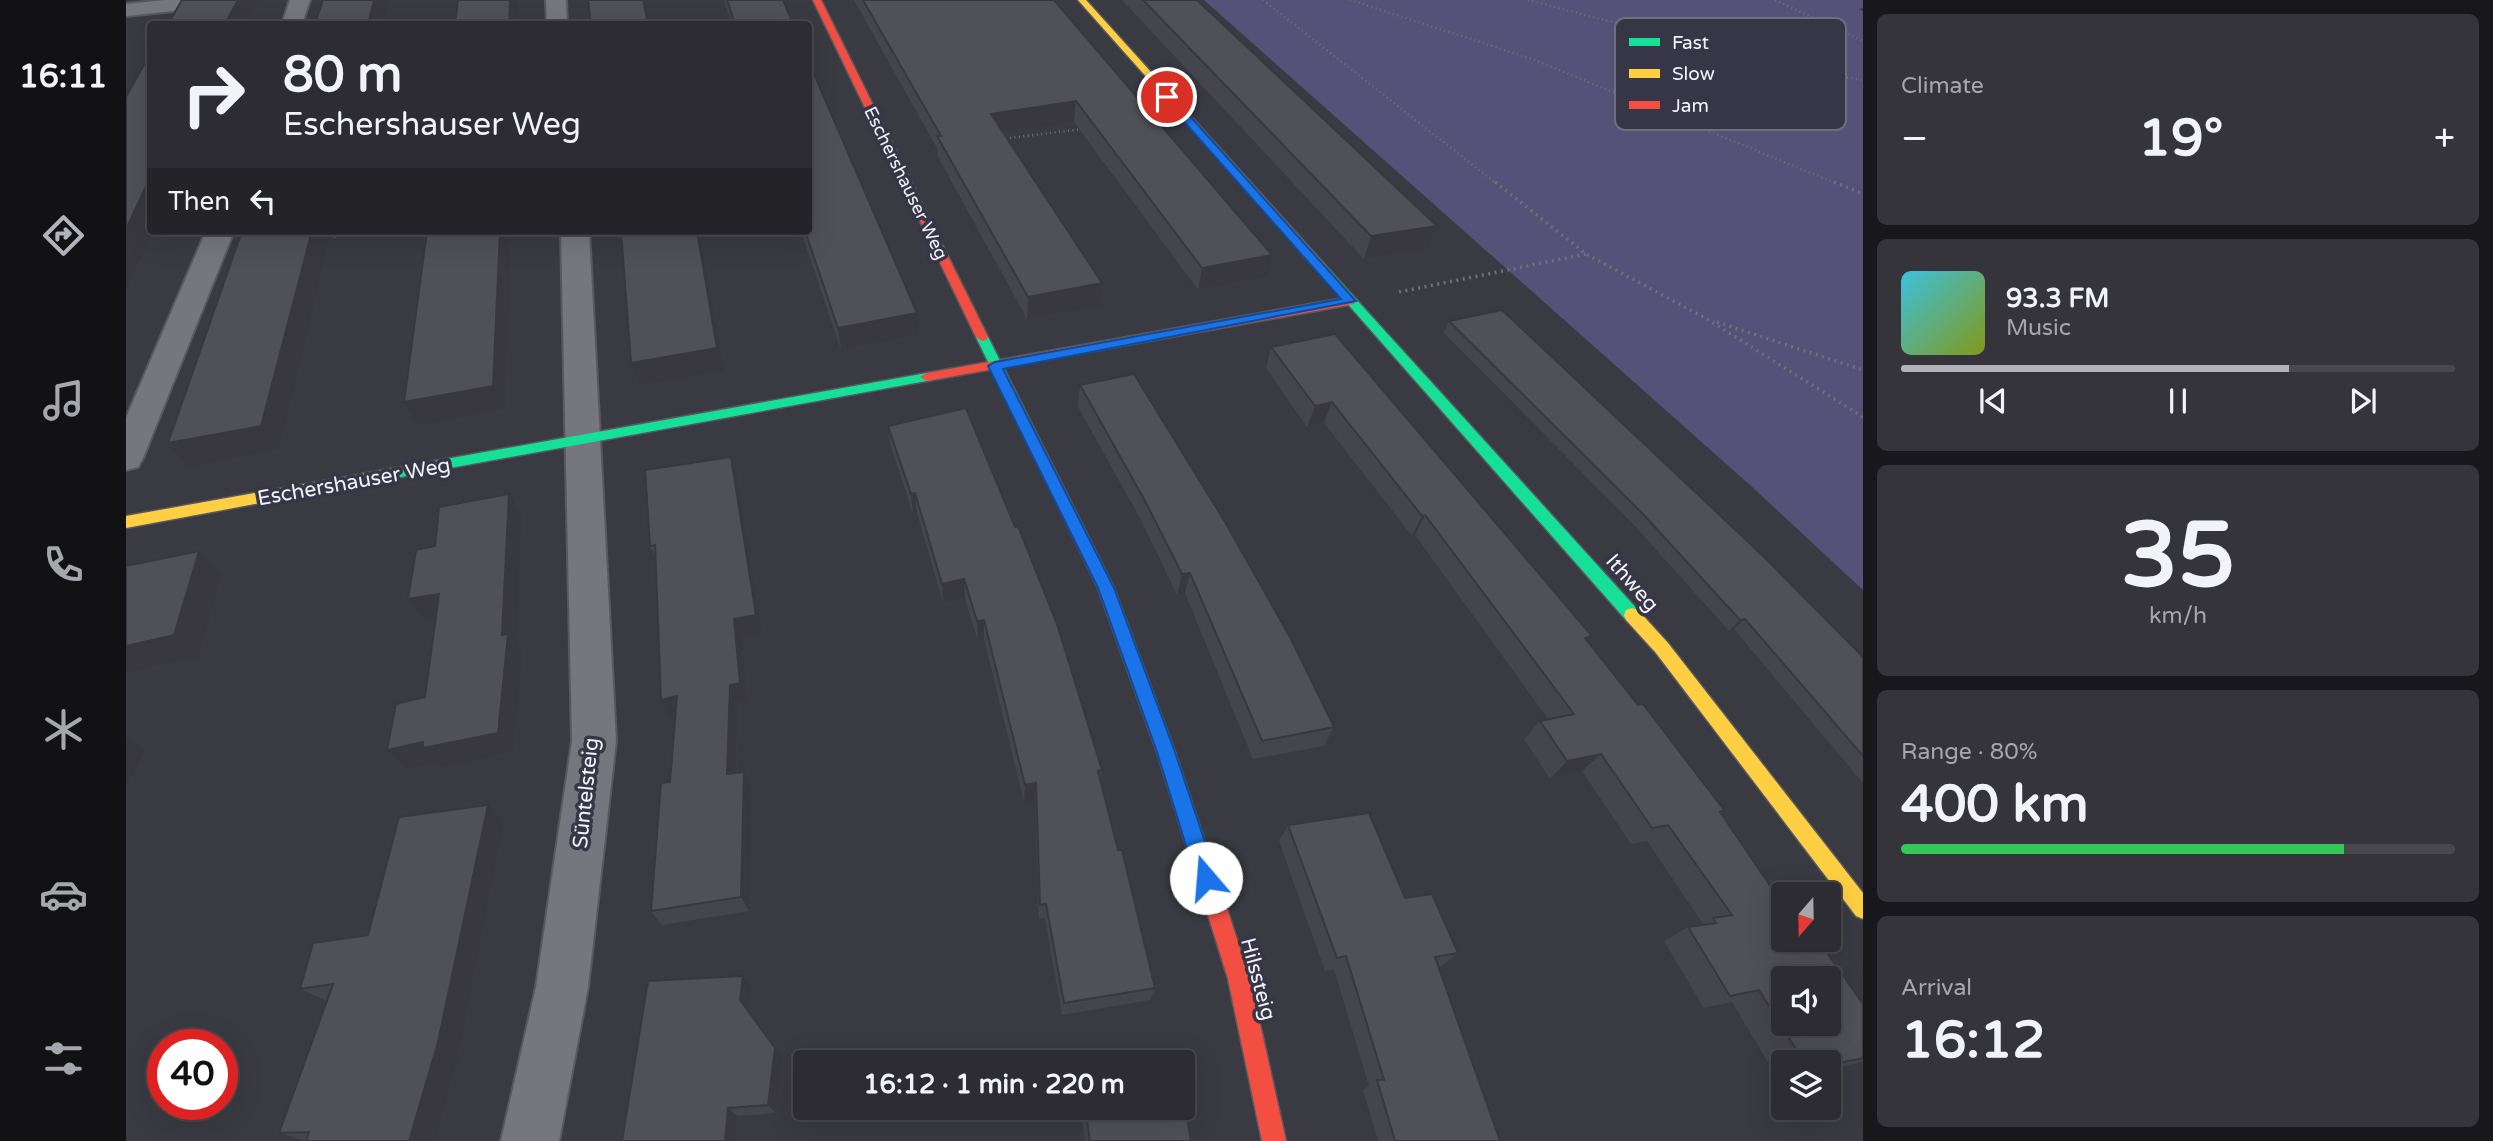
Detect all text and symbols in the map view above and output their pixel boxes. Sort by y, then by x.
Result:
legend [1615,18,1846,130]
text: Fast [1672,32,1709,54]
text: 80 m [283,46,402,105]
icon: right [168,49,259,140]
text: 16:11 [19,58,107,96]
text: Slow [1672,63,1715,85]
pin [1137,67,1197,127]
text: Climate [1901,72,1984,100]
icon: arrive [1148,78,1186,116]
text: Jam [1672,95,1709,117]
street label: Eschershauser Weg [859,103,953,263]
text: Eschershauser Weg [283,106,581,144]
text: 19° [2138,107,2223,170]
text: − [1901,116,1928,162]
text: + [2434,116,2455,162]
icon: left [244,182,282,220]
text: Then [168,186,230,217]
icon: directions [39,211,88,260]
text: 93.3 FM [2006,283,2109,314]
text: Music [2006,314,2071,342]
icon: music [39,376,88,425]
icon: previous [1974,382,2012,420]
icon: pause [2159,382,2197,420]
icon: next [2344,382,2382,420]
street label: Eschershauser Weg [256,453,452,511]
text: 35 [2121,501,2235,611]
icon: phone [39,540,88,589]
street label: Ithweg [1600,549,1664,617]
text: km/h [2149,602,2207,630]
icon: climate [39,705,88,754]
street label: Süntelsteig [568,736,604,850]
text: Range · 80% [1901,738,2037,766]
text: 400 km [1901,773,2089,836]
position arrow [1169,841,1243,915]
icon: car [39,870,88,919]
north arrow [1771,882,1841,952]
map controls [1771,882,1841,1120]
street label: Hilssteig [1235,935,1281,1023]
button: sound [1771,966,1841,1036]
text: Arrival [1901,974,1972,1002]
text: 16:12 [1901,1009,2045,1072]
speed limit sign: 40 [147,1029,238,1120]
icon: filters [39,1034,88,1083]
button: layers [1771,1050,1841,1120]
text: 16:12 · 1 min · 220 m [863,1069,1125,1100]

